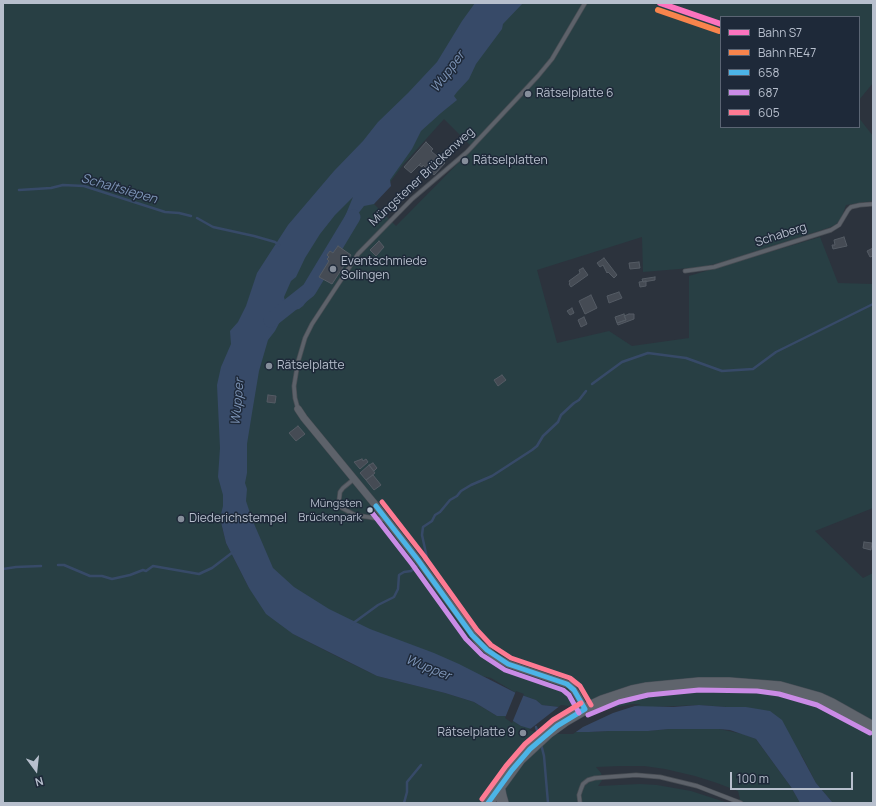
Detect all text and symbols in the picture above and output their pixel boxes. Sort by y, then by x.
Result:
legend [720,16,860,128]
text: Bahn S7 [758,24,802,41]
text: Bahn RE47 [758,44,816,61]
water label: Wupper [428,48,468,96]
text: 658 [758,64,779,81]
text: 687 [758,84,778,101]
place label: Rätselplatte 6 [536,87,613,101]
marker: Rätselplatte 6 [523,89,533,99]
text: 605 [758,104,780,121]
street label: Müngstener Brückenweg [367,125,477,229]
place label: Rätselplatten [473,154,548,168]
marker: Rätselplatten [460,156,470,166]
water label: Schaltsiepen [79,171,159,207]
street label: Schaberg [754,220,808,250]
place label: Eventschmiede Solingen [341,255,427,283]
marker: Eventschmiede Solingen [328,264,338,274]
place label: Rätselplatte [277,359,345,373]
marker: Rätselplatte [264,361,274,371]
water label: Wupper [228,378,248,426]
place label: Müngsten Brückenpark [298,497,362,523]
marker: Müngsten Brückenpark [365,505,375,515]
place label: Diederichstempel [189,512,287,526]
marker: Diederichstempel [176,514,186,524]
water label: Wupper [403,652,453,684]
place label: Rätselplatte 9 [438,726,515,740]
marker: Rätselplatte 9 [518,728,528,738]
north arrow [16,750,56,790]
scale bar [732,764,855,790]
text: 100 m [737,770,769,787]
text: N [33,774,45,790]

